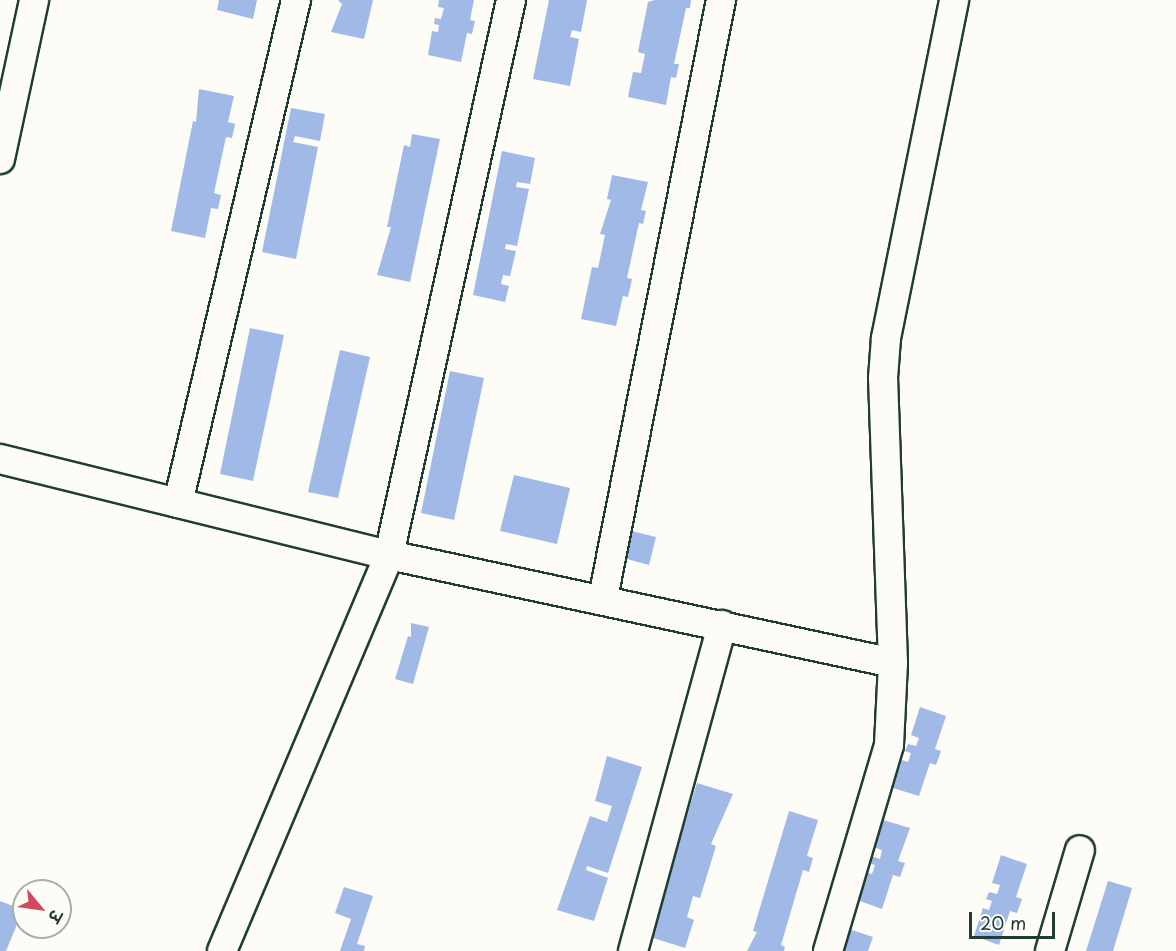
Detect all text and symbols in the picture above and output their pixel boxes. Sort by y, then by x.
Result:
north arrow [12,879,72,939]
scale bar [972,900,1058,938]
text: उ [43,906,69,927]
text: 20 m [980,909,1026,936]

